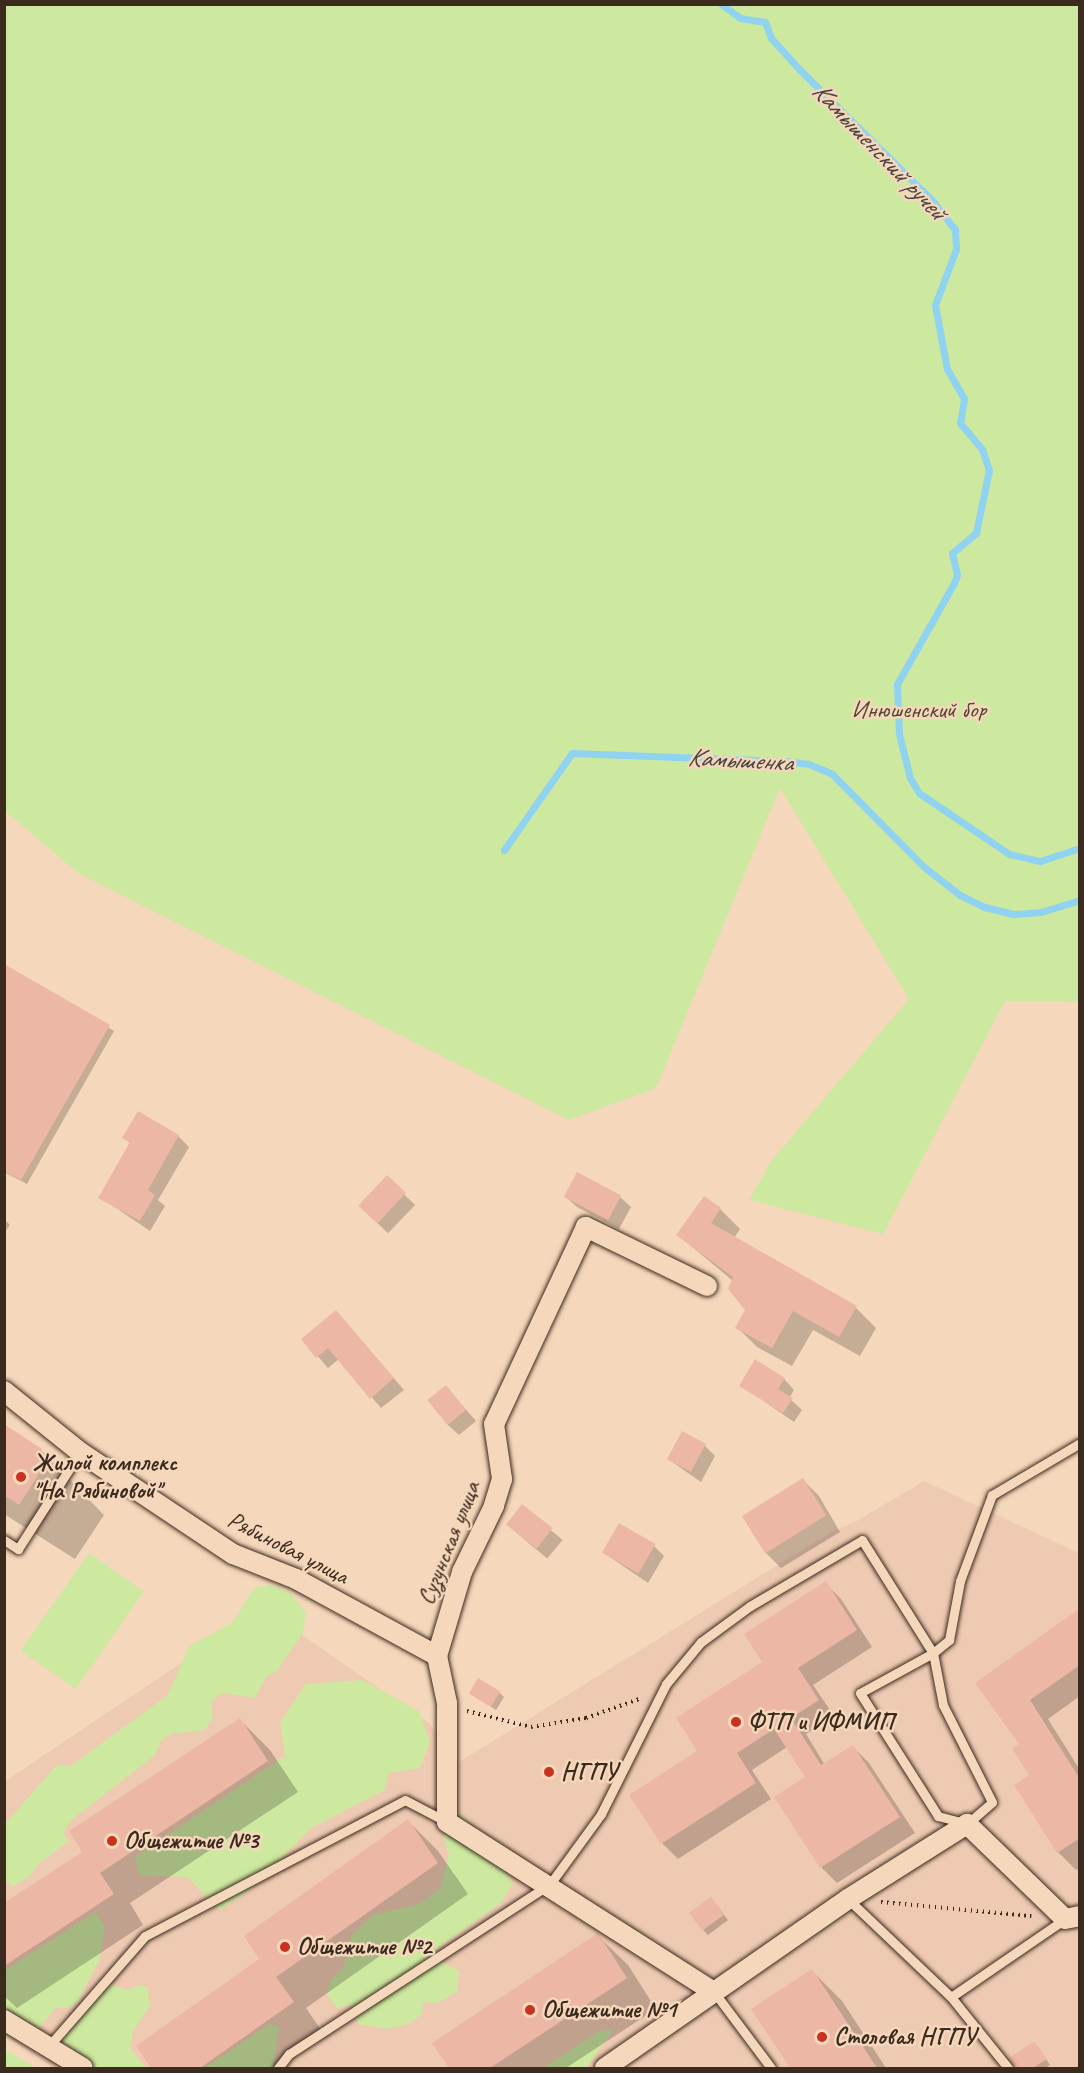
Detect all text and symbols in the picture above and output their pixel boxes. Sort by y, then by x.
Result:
water label: Камышенский ручей [805,76,953,226]
park label: Инюшенский бор [852,696,986,724]
water label: Камышенка [687,742,793,778]
place label: Жилой комплекс "На Рябиновой" [33,1449,177,1505]
marker: Жилой комплекс "На Рябиновой" [14,1470,28,1484]
street label: Сузунская улица [411,1476,487,1610]
street label: Рябиновая улица [222,1505,354,1591]
place label: ФТП и ИФМИП [748,1708,894,1736]
marker: ФТП и ИФМИП [729,1715,743,1729]
place label: НГПУ [561,1758,617,1786]
marker: НГПУ [542,1765,556,1779]
place label: Общежитие №3 [124,1827,258,1855]
marker: Общежитие №3 [105,1834,119,1848]
place label: Общежитие №2 [297,1933,431,1961]
marker: Общежитие №2 [278,1940,292,1954]
place label: Общежитие №1 [542,1996,676,2024]
marker: Общежитие №1 [523,2003,537,2017]
place label: Столовая НГПУ [834,2023,976,2051]
marker: Столовая НГПУ [815,2030,829,2044]

